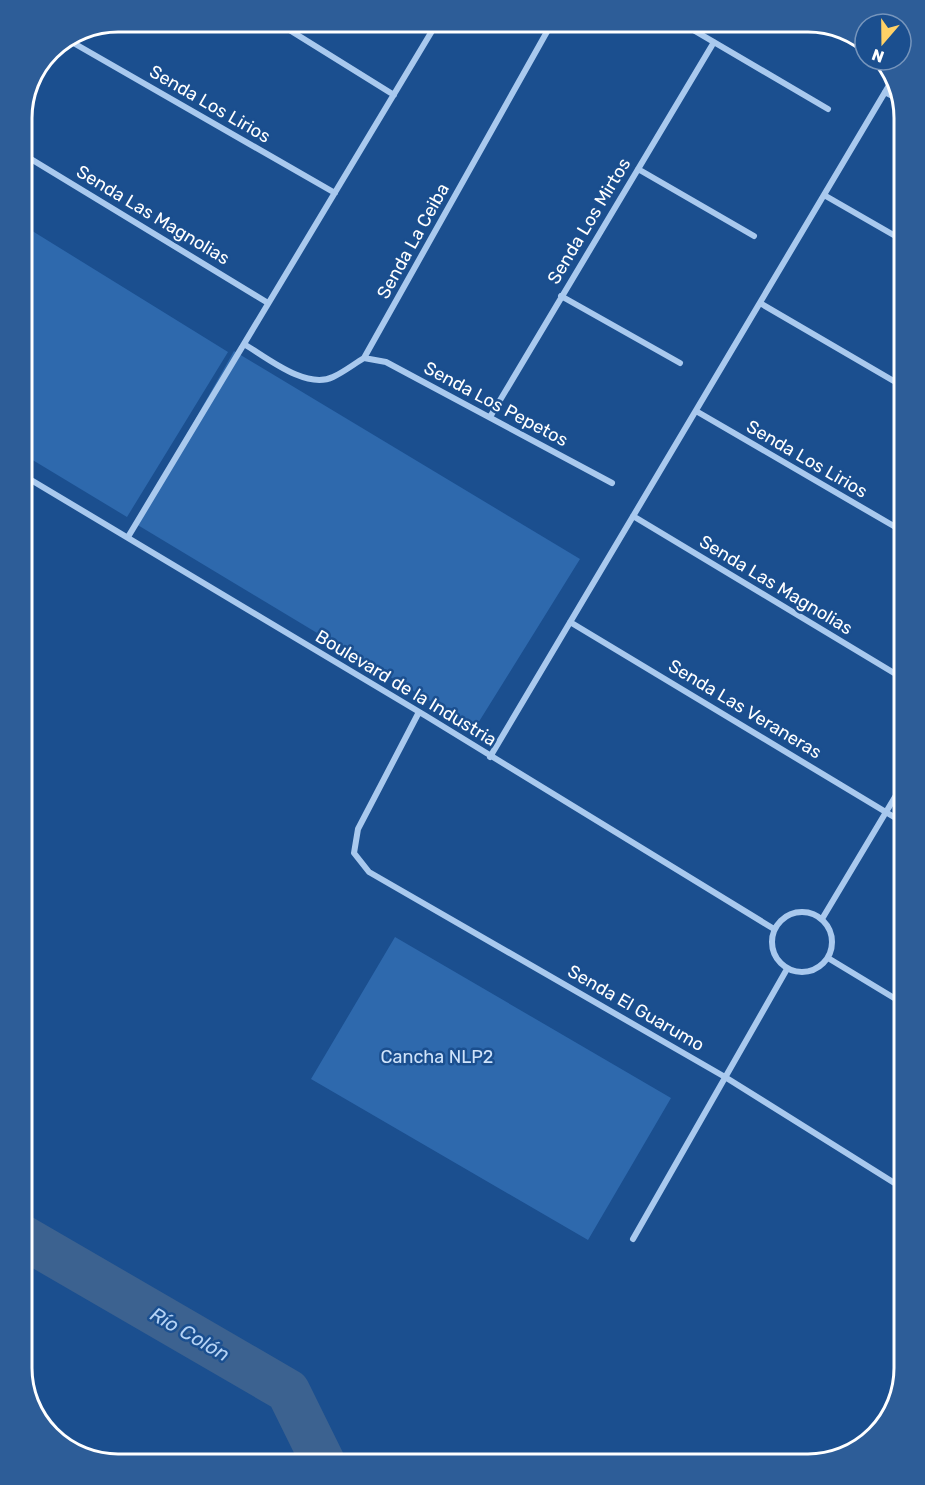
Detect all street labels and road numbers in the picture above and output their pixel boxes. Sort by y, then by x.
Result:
street label: Senda Los Lirios [145,60,275,148]
street label: Senda Los Mirtos [543,154,635,288]
street label: Senda Las Magnolias [72,161,234,269]
street label: Senda La Ceiba [372,179,454,303]
street label: Senda Los Pepetos [420,357,572,451]
street label: Senda Los Lirios [742,415,872,503]
street label: Senda Las Magnolias [695,531,857,639]
street label: Boulevard de la Industria [312,625,500,751]
street label: Senda Las Veraneras [664,655,826,763]
street label: Senda El Guarumo [564,960,708,1056]

